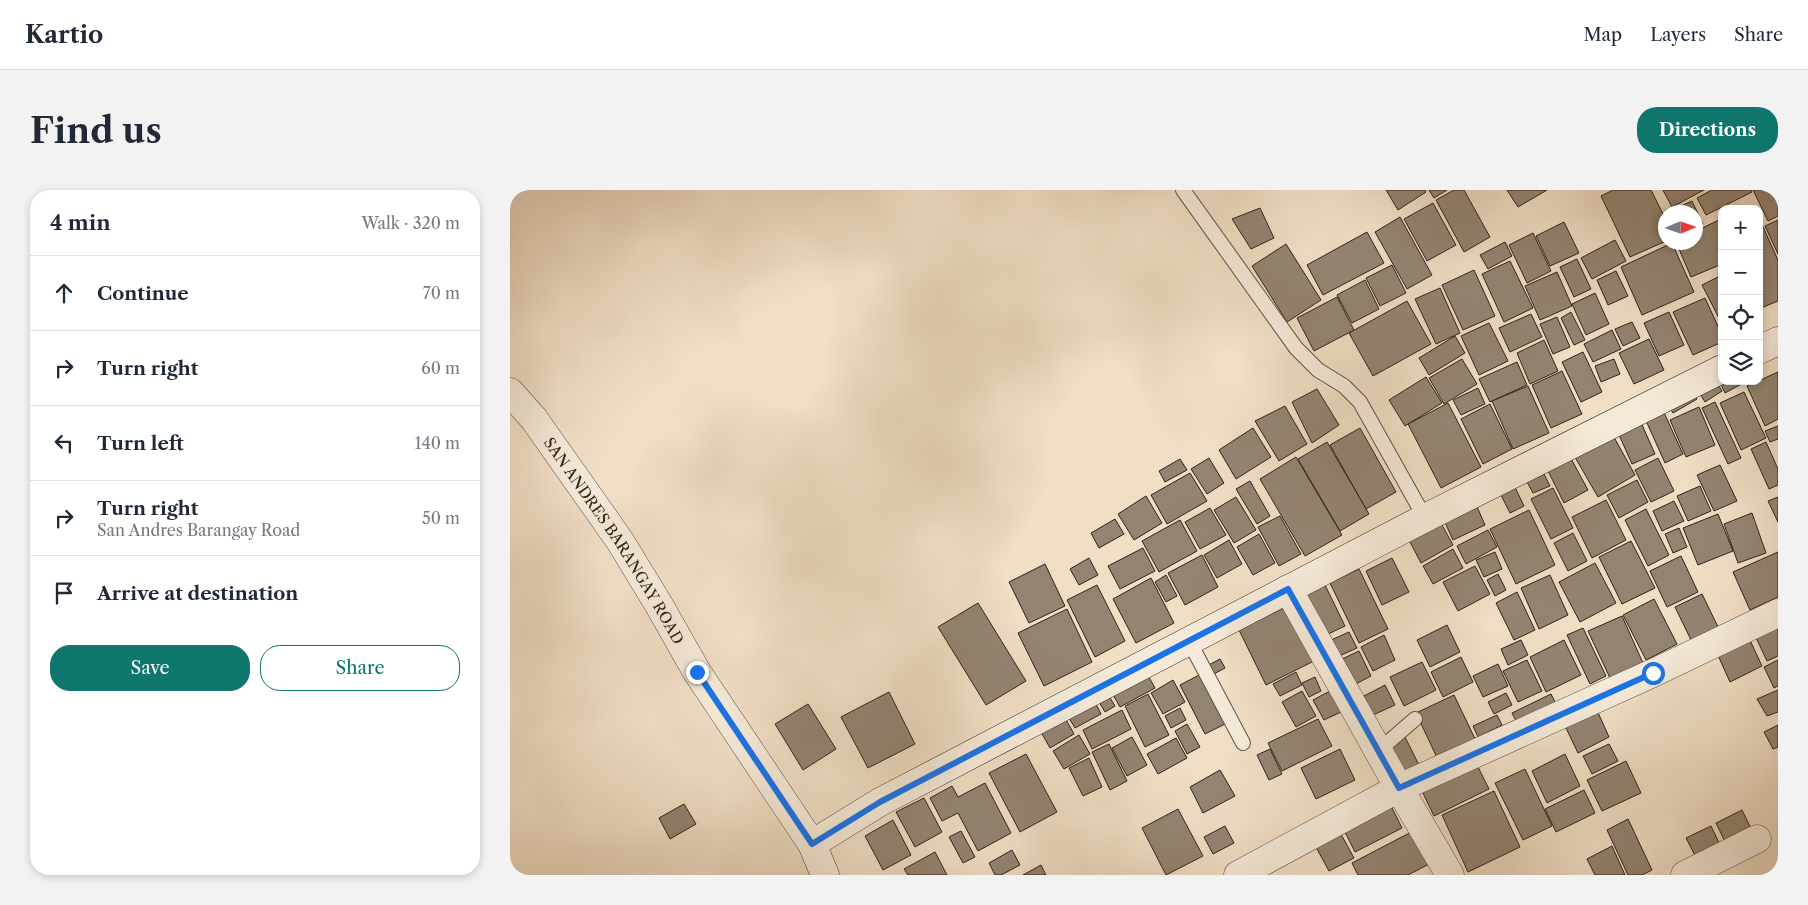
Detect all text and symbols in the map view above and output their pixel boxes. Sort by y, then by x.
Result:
text: Kartio [25,20,103,49]
text: Map [1584,24,1622,46]
text: Layers [1650,24,1706,46]
text: Share [1734,24,1783,46]
button: Directions [1637,107,1778,153]
text: Find us [30,109,162,152]
north arrow [1658,205,1703,250]
map controls [1718,205,1763,385]
button: + [1718,205,1763,250]
text: 4 min [50,210,111,235]
text: Walk · 320 m [361,213,460,233]
button: − [1718,250,1763,295]
icon: ahead [50,279,78,307]
text: Continue [97,282,189,305]
text: 70 m [423,283,460,303]
button: locate [1718,295,1763,340]
button: layers [1718,340,1763,385]
icon: right [50,354,78,382]
text: Turn right [97,357,198,380]
text: 60 m [421,358,460,378]
icon: left [50,429,78,457]
text: Turn left [97,432,184,455]
text: 140 m [415,433,460,453]
street label: SAN ANDRES BARANGAY ROAD [540,433,689,647]
text: Turn right [97,497,198,520]
icon: right [50,504,78,532]
text: 50 m [422,508,460,528]
text: San Andres Barangay Road [97,520,300,540]
icon: arrive [50,579,78,607]
text: Arrive at destination [97,582,298,605]
button: Save [50,645,250,691]
button: Share [260,645,460,691]
route end [686,661,709,684]
route start [1642,662,1665,685]

